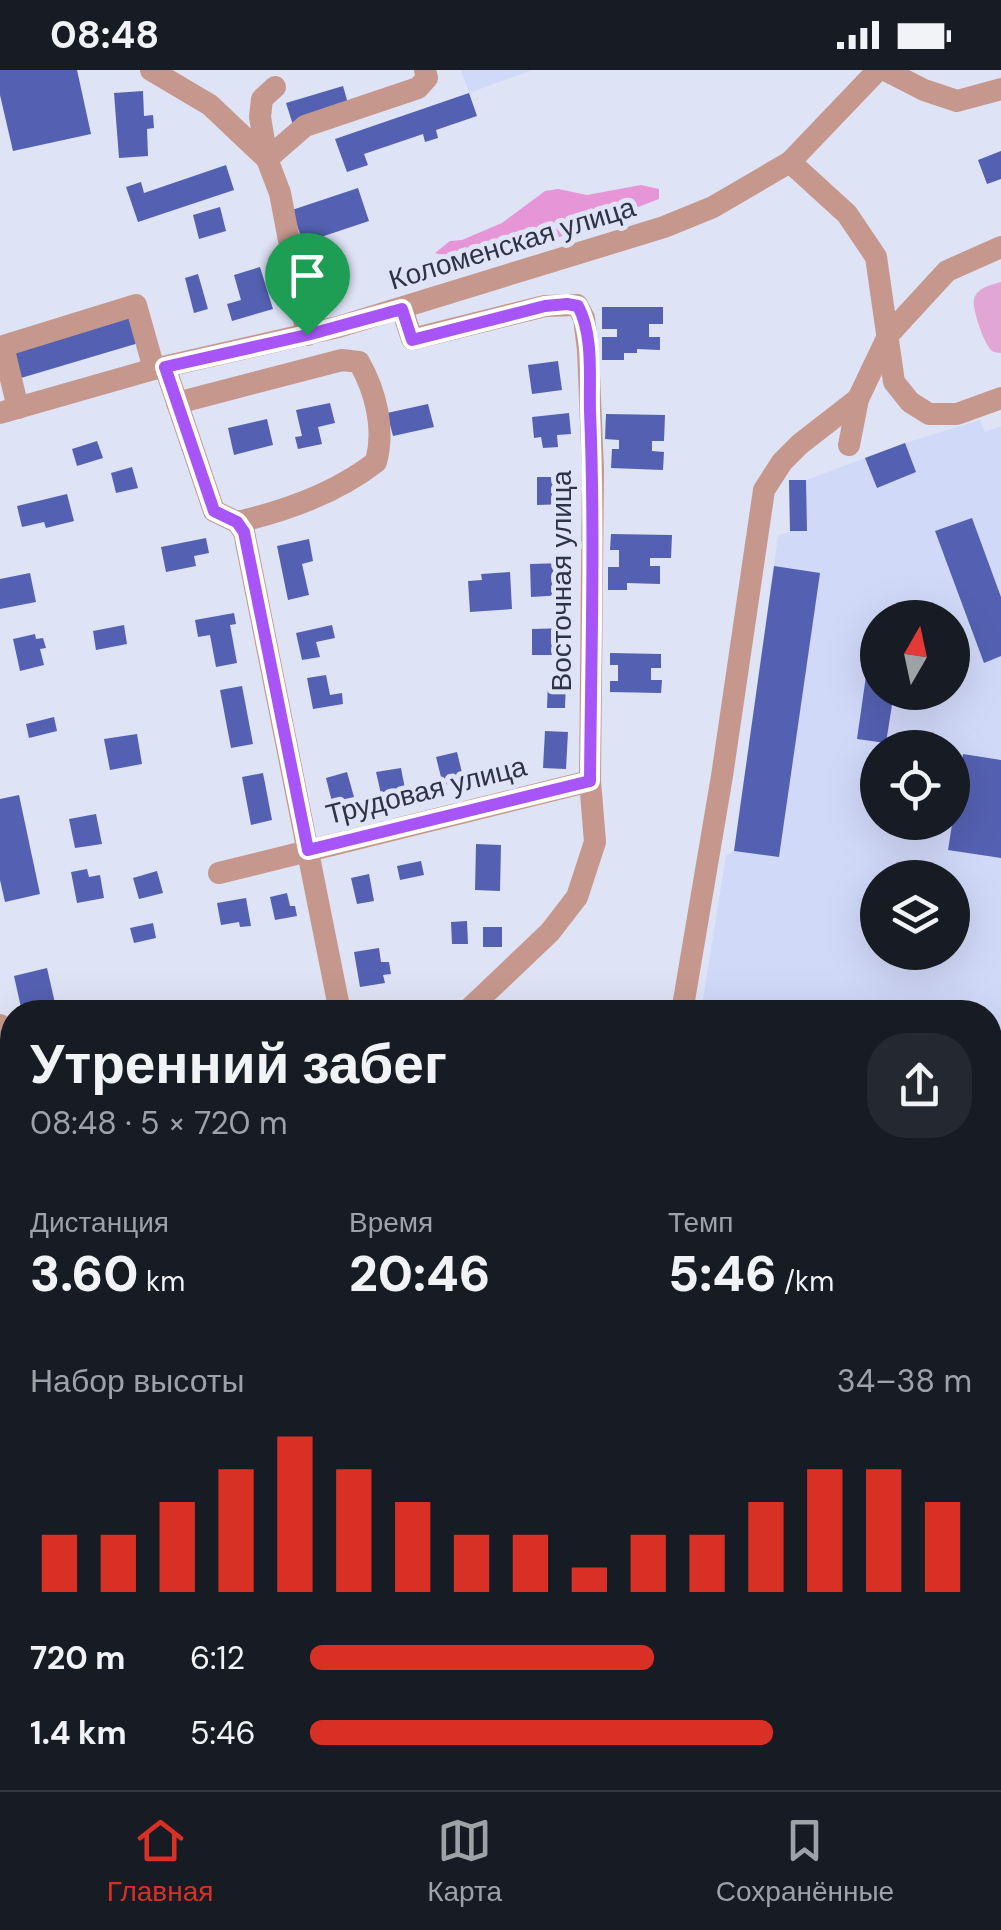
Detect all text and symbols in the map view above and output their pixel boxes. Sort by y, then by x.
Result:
text: 08:48 [50,10,159,60]
street label: Коломенская улица [384,188,640,299]
pin [265,233,350,336]
icon: arrive [280,248,335,303]
street label: Восточная улица [543,470,580,691]
north arrow [860,600,970,710]
map controls [860,600,970,970]
button: locate [860,730,970,840]
street label: Трудовая улица [322,748,531,833]
button: layers [860,860,970,970]
text: Утренний забег [30,1028,447,1100]
button: share [867,1033,972,1138]
text: 08:48 · 5 × 720 m [30,1102,287,1144]
text: Дистанция [30,1204,169,1241]
text: Время [349,1204,433,1241]
text: Темп [668,1204,734,1241]
text: 3.60 [30,1241,139,1307]
text: 20:46 [349,1241,491,1307]
text: 5:46 [668,1241,777,1307]
text: km [139,1263,185,1300]
text: /km [777,1263,834,1300]
text: Набор высоты [30,1360,244,1402]
text: 34–38 m [837,1360,972,1402]
text: 720 m [30,1637,125,1679]
text: 6:12 [190,1637,245,1679]
text: 1.4 km [30,1712,127,1754]
text: 5:46 [190,1712,256,1754]
tab: Главная [107,1813,213,1910]
tab: Карта [427,1813,502,1910]
tab: Сохранённые [716,1813,894,1910]

